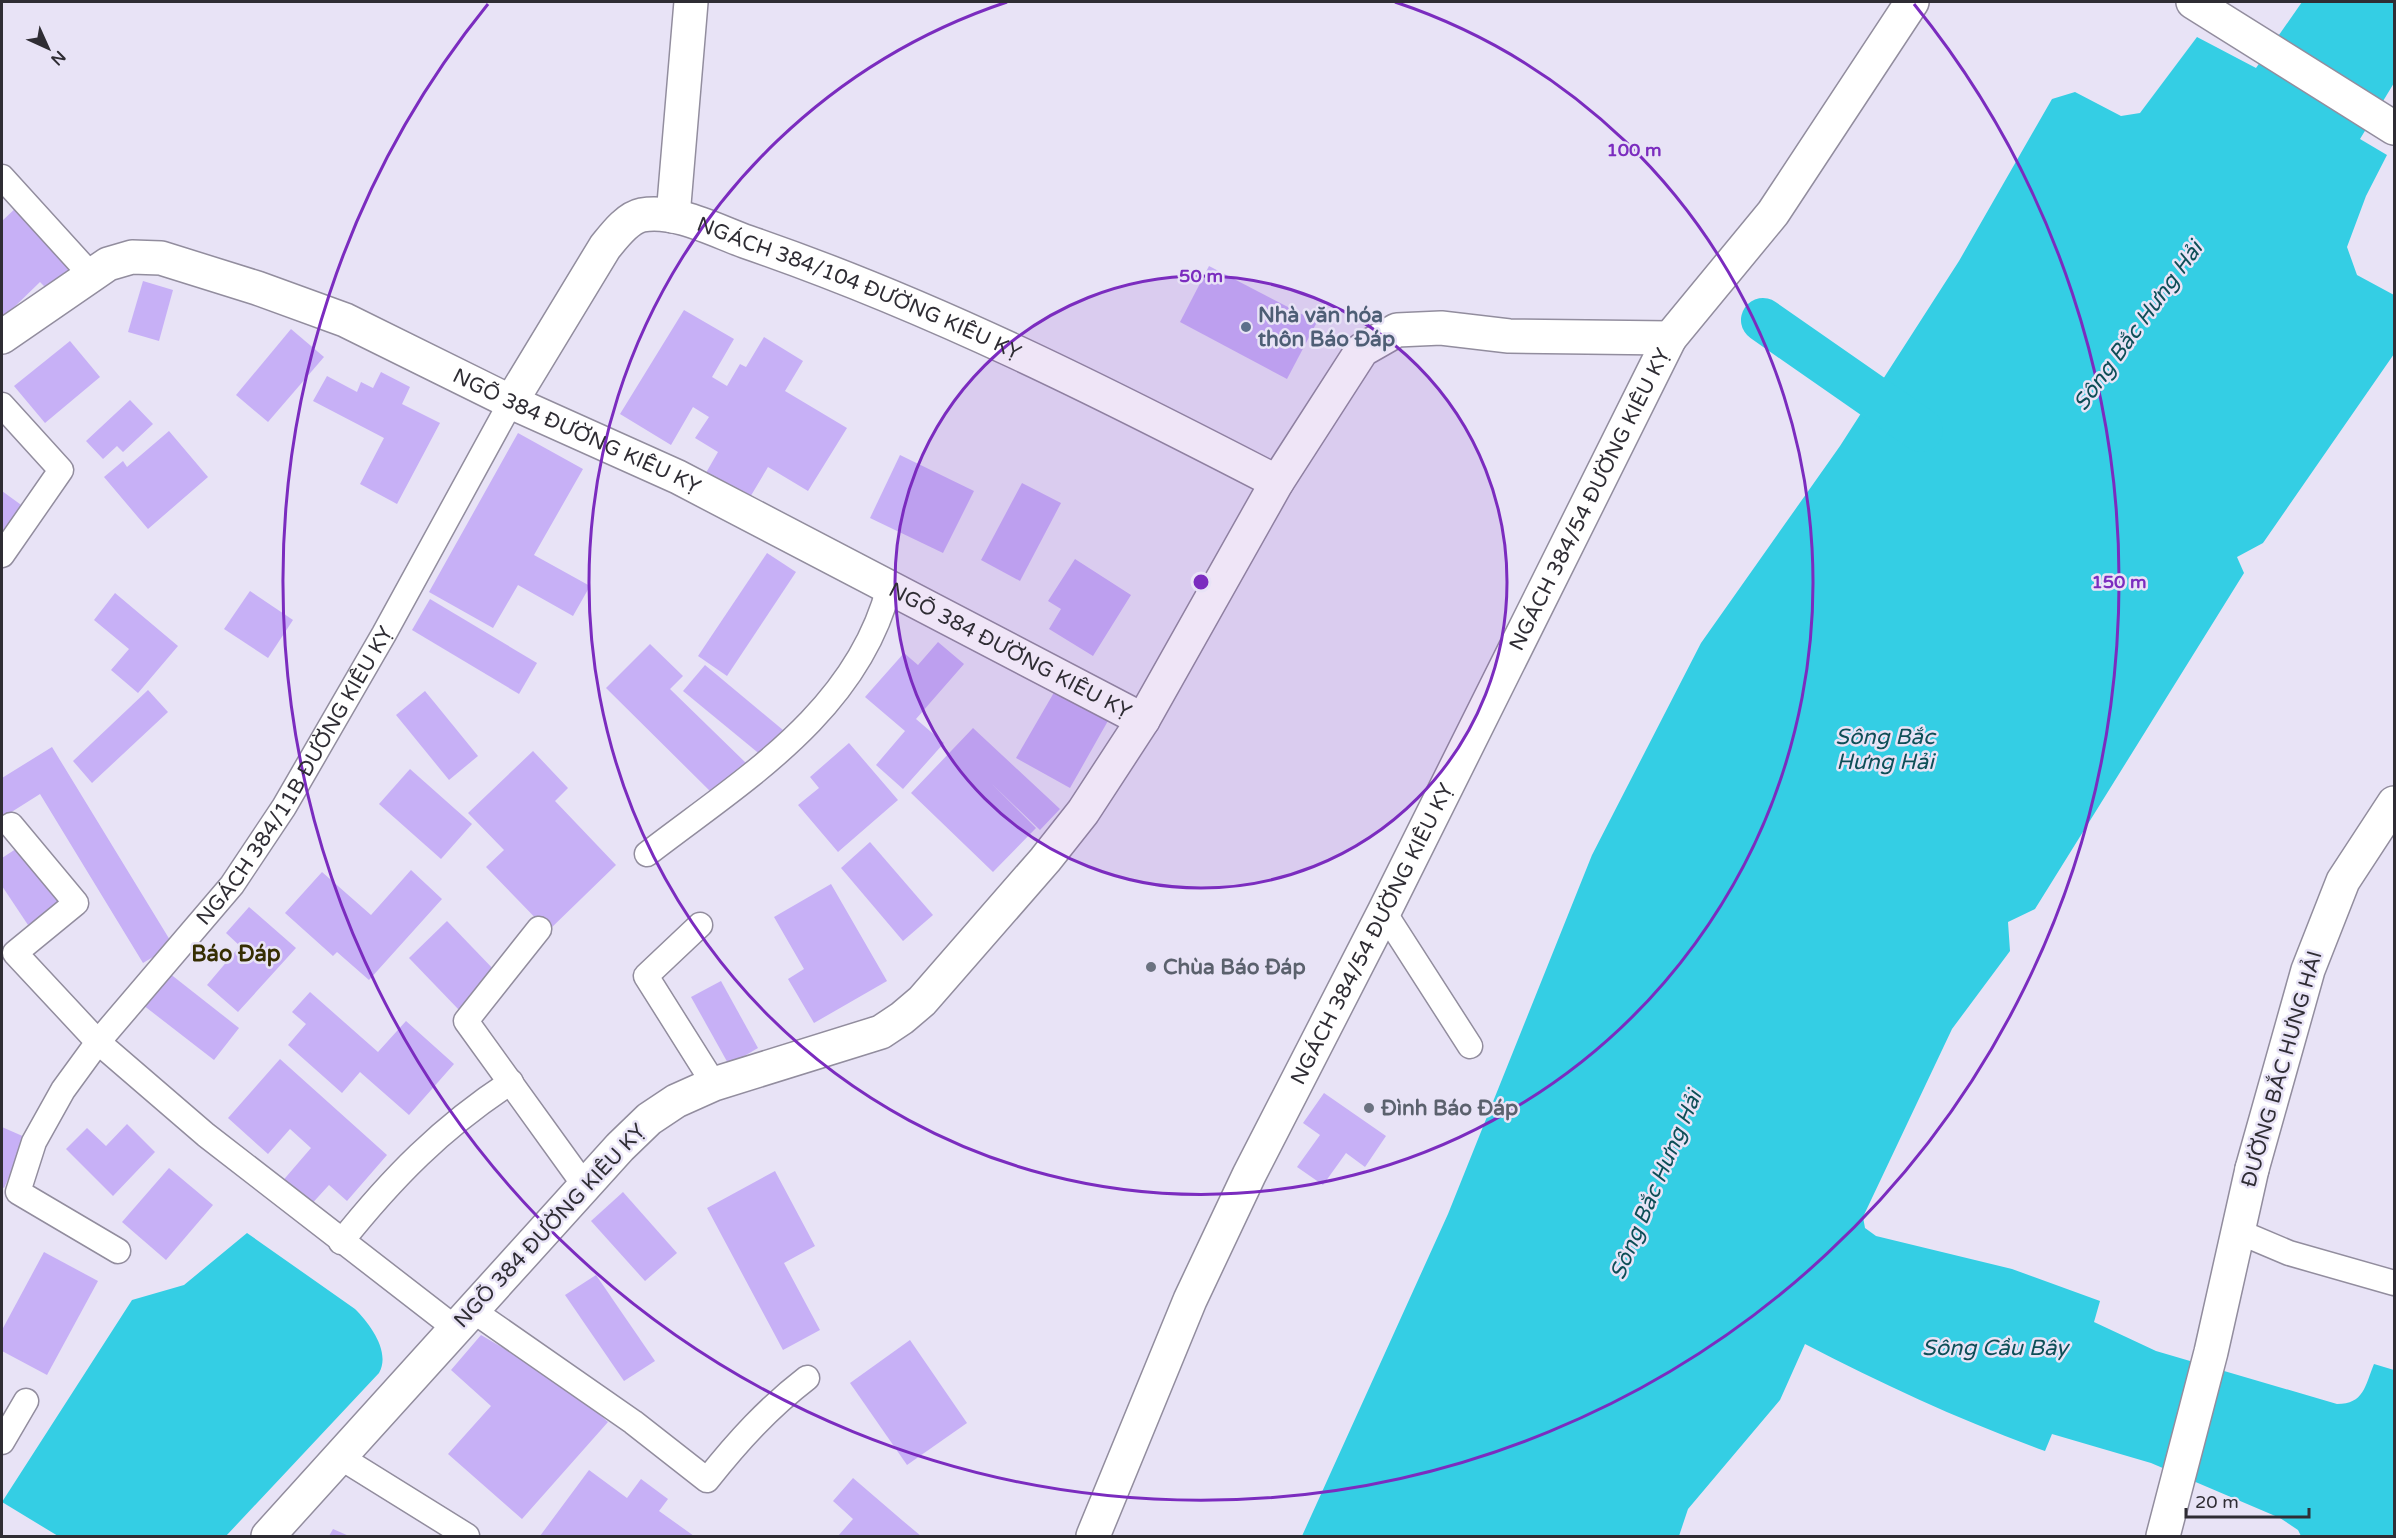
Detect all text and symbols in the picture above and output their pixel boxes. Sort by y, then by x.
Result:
north arrow [18,18,78,78]
text: N [46,46,70,70]
text: 100 m [1606,139,1662,161]
street label: NGÁCH 384/104 ĐƯỜNG KIÊU KỴ [694,211,1025,365]
water label: Sông Bắc Hưng Hải [2068,234,2209,416]
text: 50 m [1179,265,1223,287]
place label: Nhà văn hóa thôn Báo Đáp [1258,303,1395,352]
marker: Nhà văn hóa thôn Báo Đáp [1239,320,1253,334]
street label: NGÁCH 384/54 ĐƯỜNG KIÊU KỴ [1504,344,1675,655]
street label: NGÕ 384 ĐƯỜNG KIÊU KỴ [449,363,705,499]
text: 150 m [2091,571,2147,593]
centre of rings [1191,572,1211,592]
street label: NGÕ 384 ĐƯỜNG KIÊU KỴ [885,577,1136,724]
street label: NGÁCH 384/11B ĐƯỜNG KIÊU KỴ [191,622,398,930]
water label: Sông Bắc Hưng Hải [1835,724,1937,775]
street label: NGÁCH 384/54 ĐƯỜNG KIÊU KỴ [1285,779,1459,1089]
district label: Báo Đáp [191,941,281,967]
street label: ĐƯỜNG BẮC HƯNG HẢI [2234,947,2328,1190]
place label: Chùa Báo Đáp [1163,955,1306,980]
marker: Chùa Báo Đáp [1144,960,1158,974]
water label: Sông Bắc Hưng Hải [1604,1084,1708,1283]
place label: Đình Báo Đáp [1380,1096,1518,1121]
marker: Đình Báo Đáp [1362,1101,1376,1115]
street label: NGÕ 384 ĐƯỜNG KIÊU KỴ [449,1119,651,1333]
water label: Sông Cầu Bây [1922,1335,2070,1361]
scale bar [2186,1481,2309,1519]
text: 20 m [2195,1491,2239,1513]

